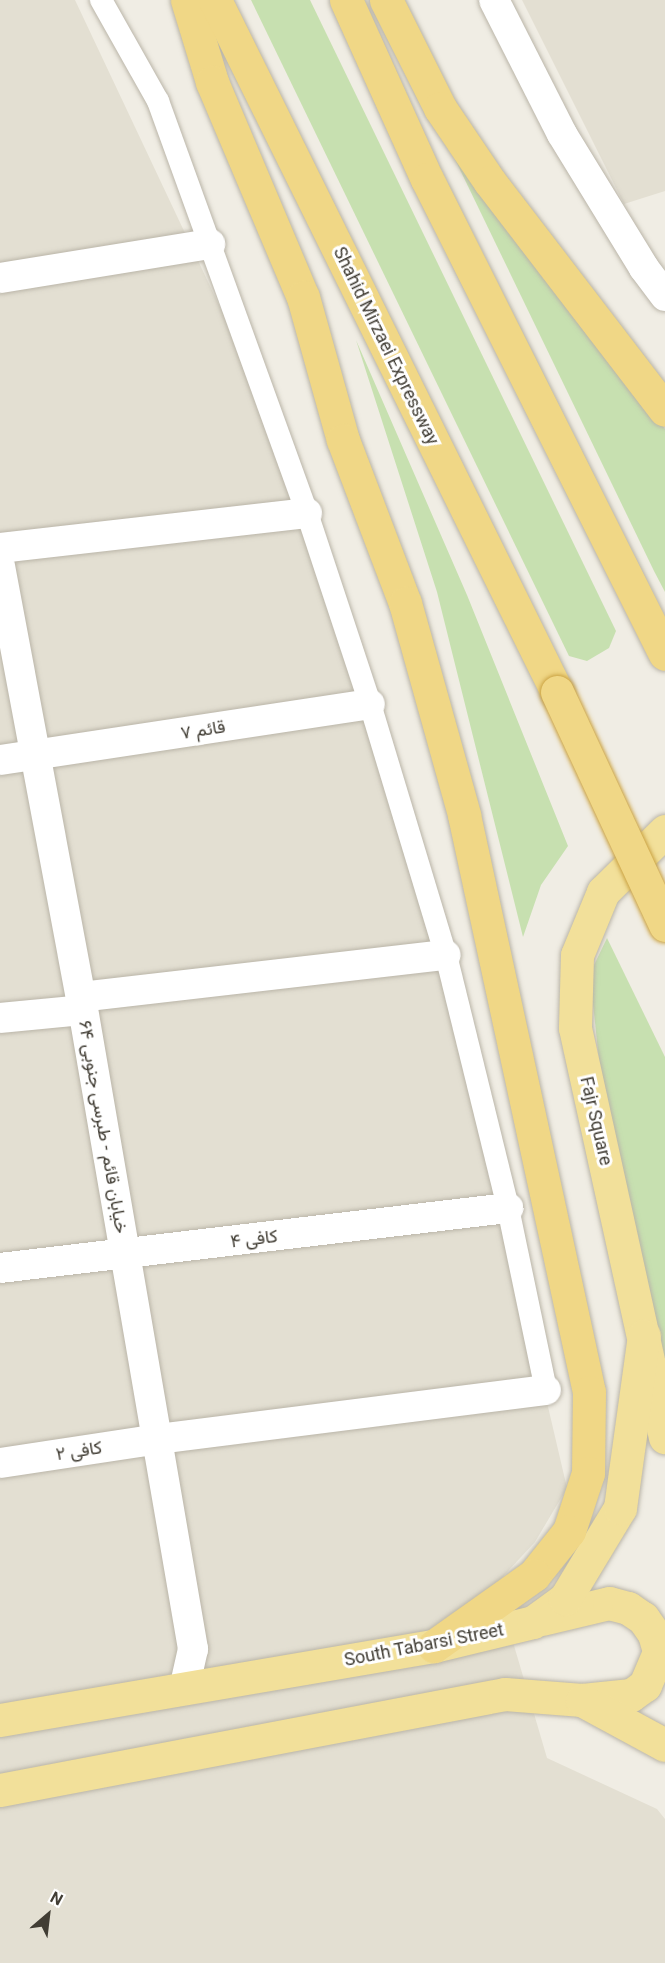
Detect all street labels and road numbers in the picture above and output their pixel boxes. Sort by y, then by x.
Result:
street label: Shahid Mirzaei Expressway [329,243,443,449]
street label: قائم ۷ [179,716,227,744]
street label: خیابان قائم - طبرسی جنوبی ۶۴ [74,1019,132,1235]
street label: Fajr Square [575,1075,617,1167]
street label: کافی ۴ [229,1225,279,1253]
street label: کافی ۲ [54,1437,104,1465]
street label: South Tabarsi Street [342,1619,506,1671]

